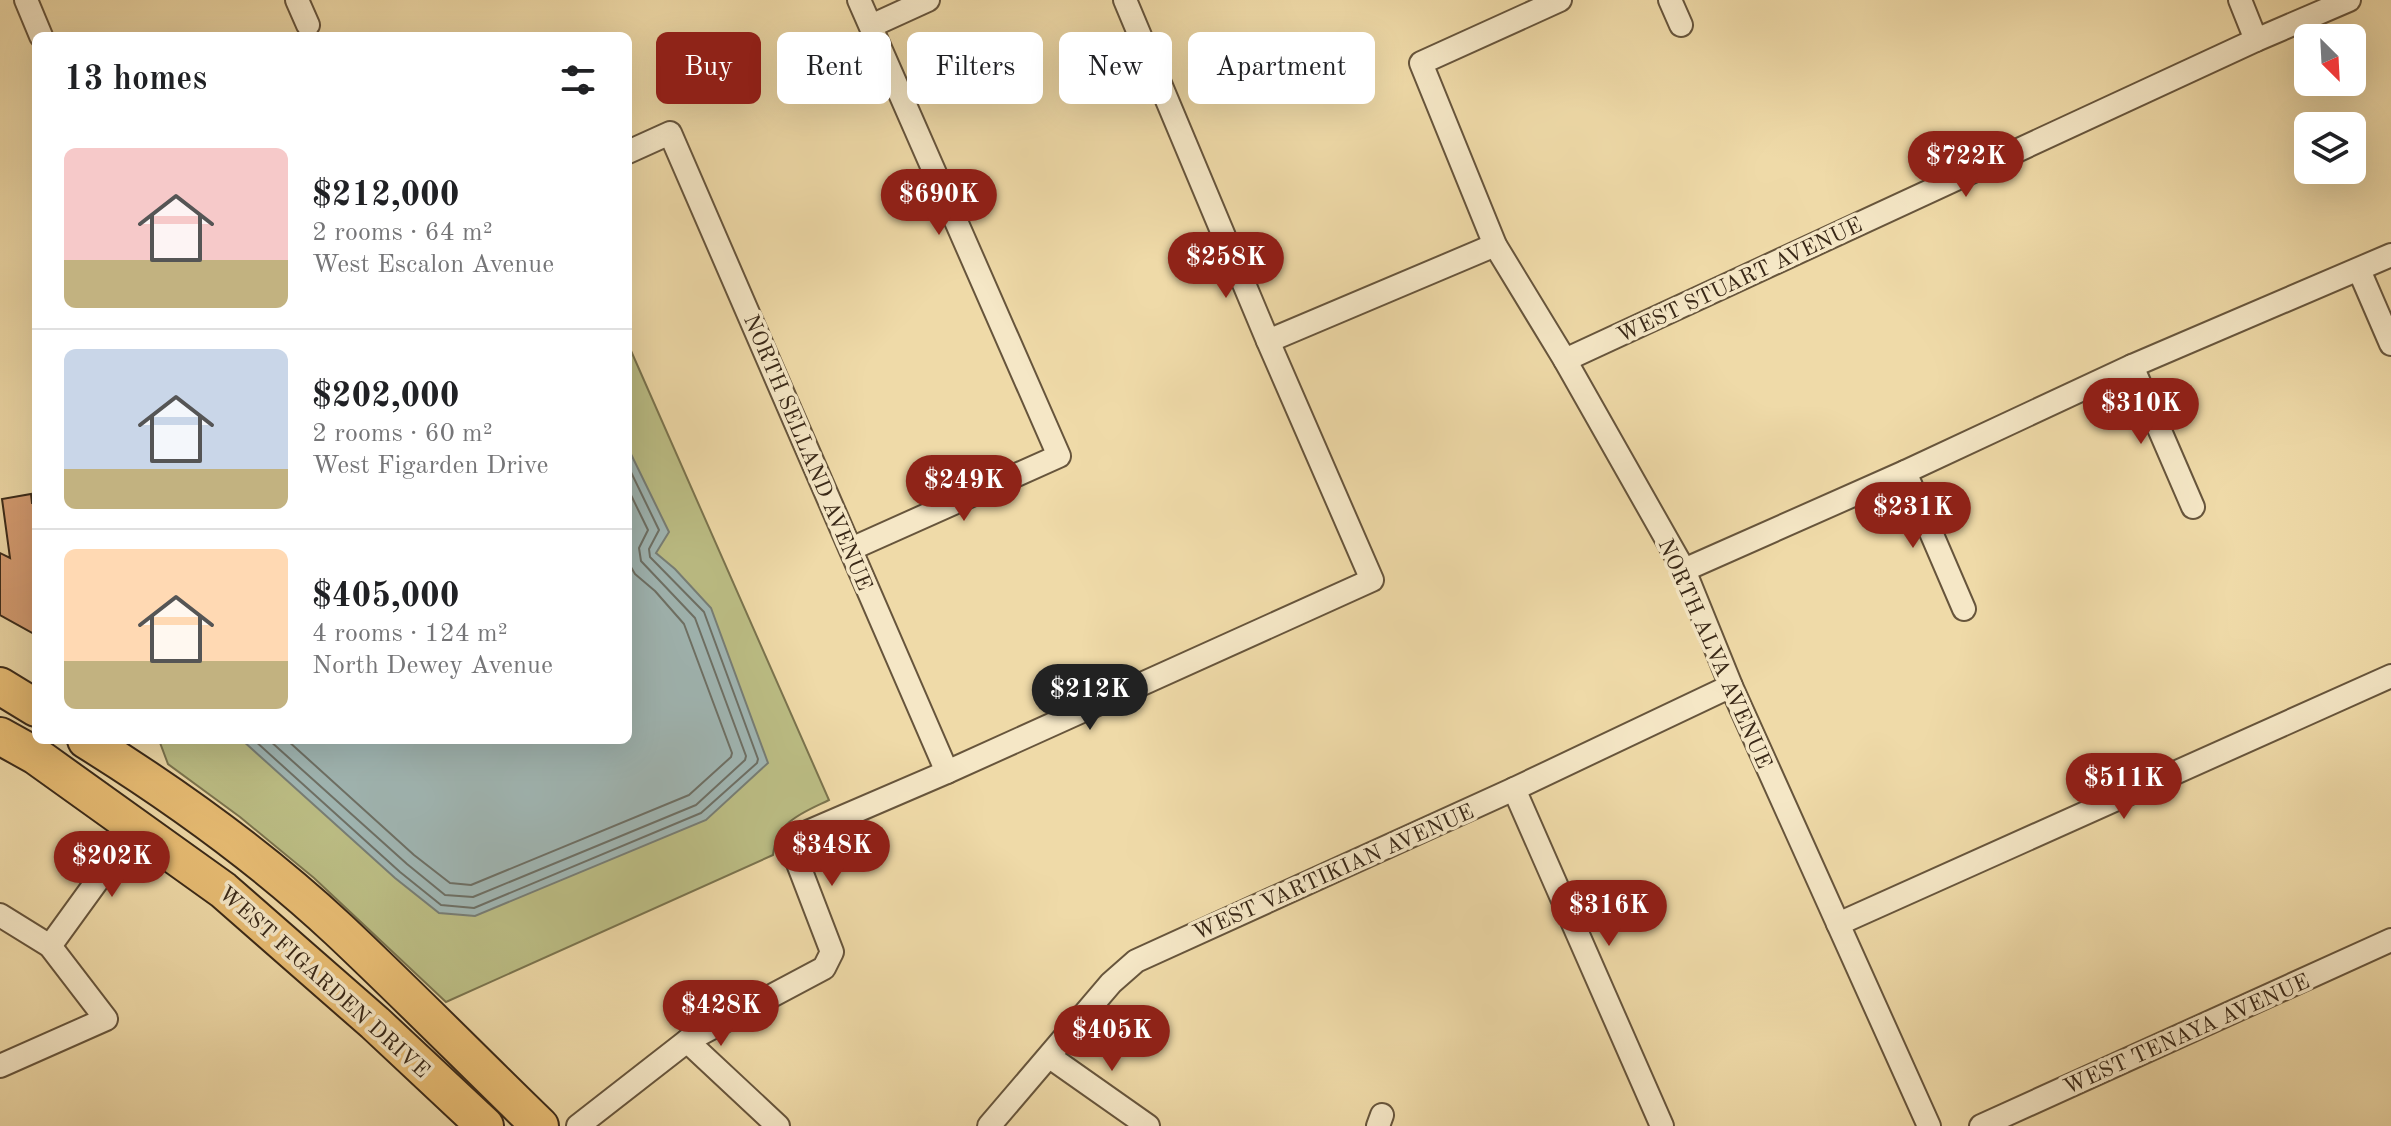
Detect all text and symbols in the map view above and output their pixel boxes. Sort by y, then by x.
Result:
north arrow [2294,24,2366,96]
map controls [2294,24,2366,184]
chip: Buy [656,32,761,104]
chip: Rent [777,32,891,104]
chip: Filters [907,32,1043,104]
chip: New [1059,32,1172,104]
chip: Apartment [1188,32,1375,104]
icon: filters [556,58,600,102]
text: 13 homes [64,63,207,97]
button: layers [2294,112,2366,184]
pin: $722K [1910,131,2022,199]
text: $722K [1926,144,2006,170]
pin: $690K [883,169,995,237]
text: $212,000 [312,179,460,213]
icon: home [128,180,224,276]
text: $690K [899,182,979,208]
street label: WEST STUART AVENUE [1614,214,1866,347]
text: 2 rooms · 64 m² [312,220,493,246]
pin: $258K [1170,232,1282,300]
text: $258K [1186,245,1266,271]
text: West Escalon Avenue [312,252,554,278]
street label: NORTH SELLAND AVENUE [739,312,875,594]
pin: $310K [2085,378,2197,446]
text: $202,000 [312,380,460,414]
icon: home [128,381,224,477]
text: $310K [2101,391,2181,417]
text: 2 rooms · 60 m² [312,421,493,447]
text: West Figarden Drive [312,453,548,479]
pin: $249K [908,455,1020,523]
text: $249K [924,468,1004,494]
pin: $231K [1857,482,1969,550]
text: $231K [1873,495,1953,521]
street label: NORTH ALVA AVENUE [1653,536,1775,772]
text: $405,000 [312,580,460,614]
icon: home [128,581,224,677]
text: 4 rooms · 124 m² [312,621,508,647]
text: North Dewey Avenue [312,653,553,679]
pin: $212K [1034,664,1146,732]
text: $212K [1050,677,1130,703]
pin: $511K [2068,753,2180,821]
text: $511K [2084,766,2164,792]
street label: WEST VARTIKIAN AVENUE [1190,801,1478,945]
pin: $348K [776,820,888,888]
pin: $202K [56,831,168,899]
text: $348K [792,833,872,859]
text: $202K [72,844,152,870]
pin: $316K [1553,880,1665,948]
street label: WEST FIGARDEN DRIVE [214,882,433,1083]
text: $316K [1569,893,1649,919]
street label: WEST TENAYA AVENUE [2061,971,2313,1099]
pin: $428K [665,980,777,1048]
text: $428K [681,993,761,1019]
pin: $405K [1056,1005,1168,1073]
text: $405K [1072,1018,1152,1044]

